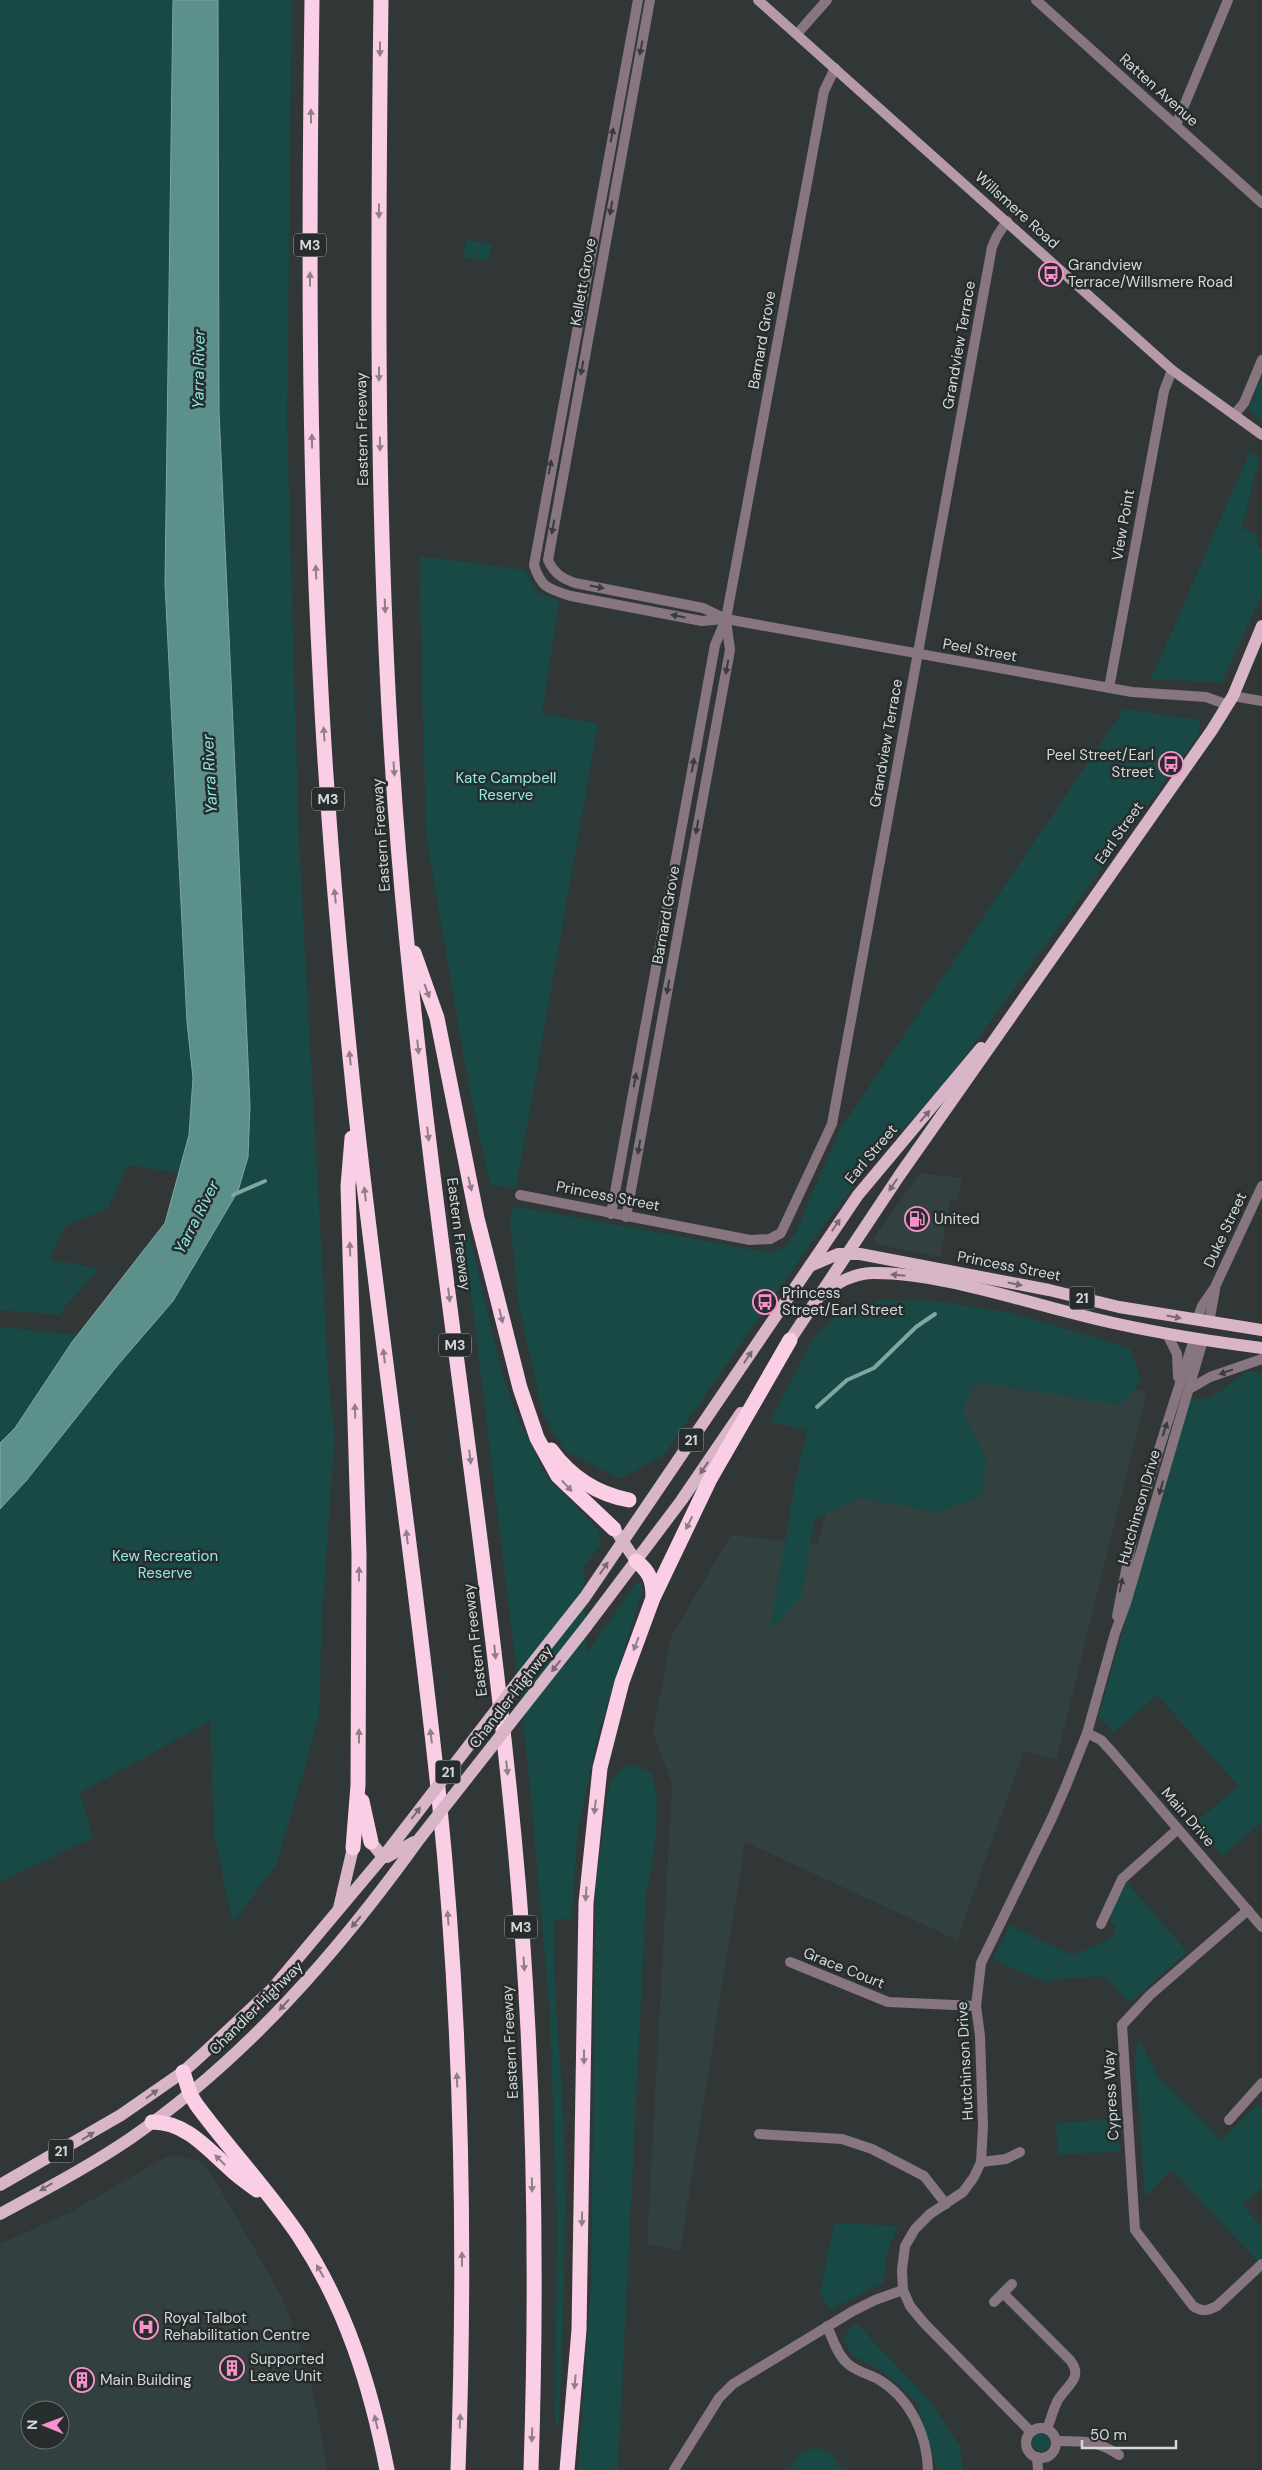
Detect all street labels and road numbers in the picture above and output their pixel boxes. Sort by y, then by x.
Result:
street label: Ratten Avenue [1115,49,1203,131]
street label: Willsmere Road [971,167,1063,253]
road number: M3 [294,234,326,256]
street label: Kellett Grove [565,237,601,327]
street label: Grandview Terrace [938,279,980,411]
street label: Barnard Grove [744,289,780,391]
street label: Eastern Freeway [351,371,373,486]
street label: View Point [1107,487,1139,562]
street label: Peel Street [941,634,1019,666]
street label: Grandview Terrace [865,677,907,809]
street label: Eastern Freeway [367,777,395,892]
road number: M3 [312,788,344,811]
street label: Earl Street [1090,798,1148,868]
street label: Barnard Grove [648,864,684,966]
street label: Earl Street [840,1120,902,1188]
street label: Eastern Freeway [442,1176,476,1292]
street label: Princess Street [554,1176,662,1216]
street label: Duke Street [1199,1189,1251,1271]
street label: Princess Street [955,1246,1063,1286]
road number: 21 [1070,1286,1094,1310]
road number: M3 [439,1334,471,1356]
road number: 21 [678,1428,704,1452]
street label: Hutchinson Drive [1113,1447,1165,1567]
street label: Eastern Freeway [458,1582,492,1698]
street label: Chandler Highway [465,1641,558,1752]
road number: 21 [436,1760,460,1784]
street label: Main Drive [1157,1783,1219,1851]
road number: M3 [505,1915,537,1938]
street label: Grace Court [800,1943,888,1993]
street label: Chandler Highway [205,1956,308,2059]
street label: Eastern Freeway [497,1984,523,2099]
street label: Hutchinson Drive [952,2001,978,2121]
street label: Cypress Way [1099,2048,1123,2141]
road number: 21 [48,2140,74,2162]

